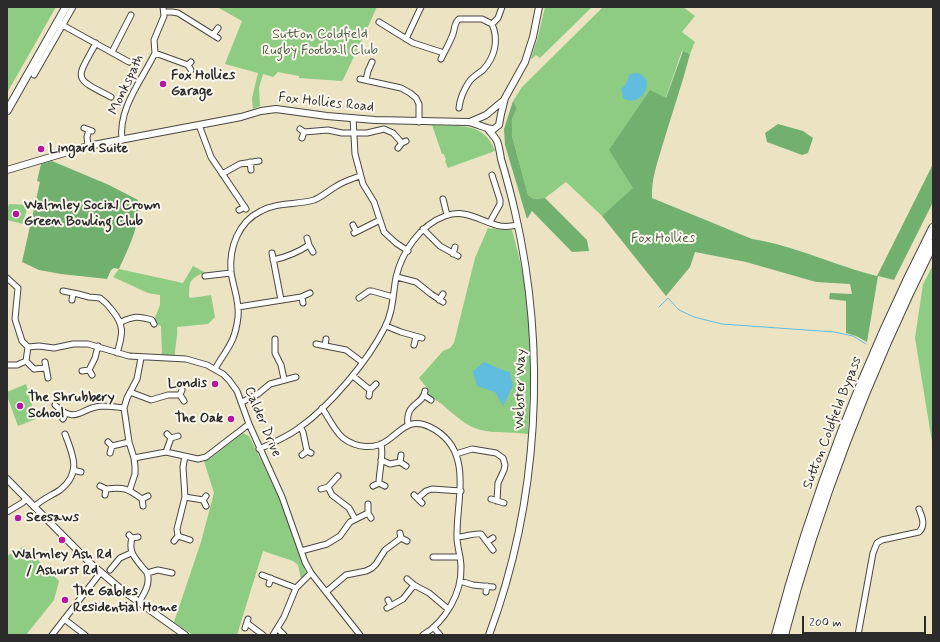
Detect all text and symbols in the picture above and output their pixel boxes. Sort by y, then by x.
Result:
park label: Sutton Coldfield Rugby Football Club [262,27,378,60]
street label: Monkspath [106,52,148,118]
place label: Fox Hollies Garage [171,68,235,100]
marker: Fox Hollies Garage [158,79,168,89]
street label: Fox Hollies Road [277,90,375,116]
place label: Lingard Suite [49,141,128,157]
marker: Lingard Suite [36,144,46,154]
place label: Walmley Social Crown Green Bowling Club [24,198,161,230]
marker: Walmley Social Crown Green Bowling Club [11,209,21,219]
park label: Fox Hollies [631,231,695,247]
street label: Webster Way [512,349,530,429]
street label: Sutton Coldfield Bypass [800,354,866,492]
place label: Londis [168,376,207,392]
marker: Londis [210,379,220,389]
street label: Calder Drive [240,384,284,460]
place label: The Shrubbery School [28,390,115,422]
marker: The Shrubbery School [15,401,25,411]
place label: The Oak [175,411,223,427]
marker: The Oak [226,414,236,424]
place label: Seesaws [26,510,79,526]
marker: Seesaws [13,513,23,523]
marker: Walmley Ash Rd / Ashurst Rd [57,535,67,545]
place label: Walmley Ash Rd / Ashurst Rd [12,547,112,580]
place label: The Gables Residential Home [73,584,177,616]
marker: The Gables Residential Home [60,595,70,605]
scale bar [804,608,928,634]
text: 200 m [809,615,842,631]

